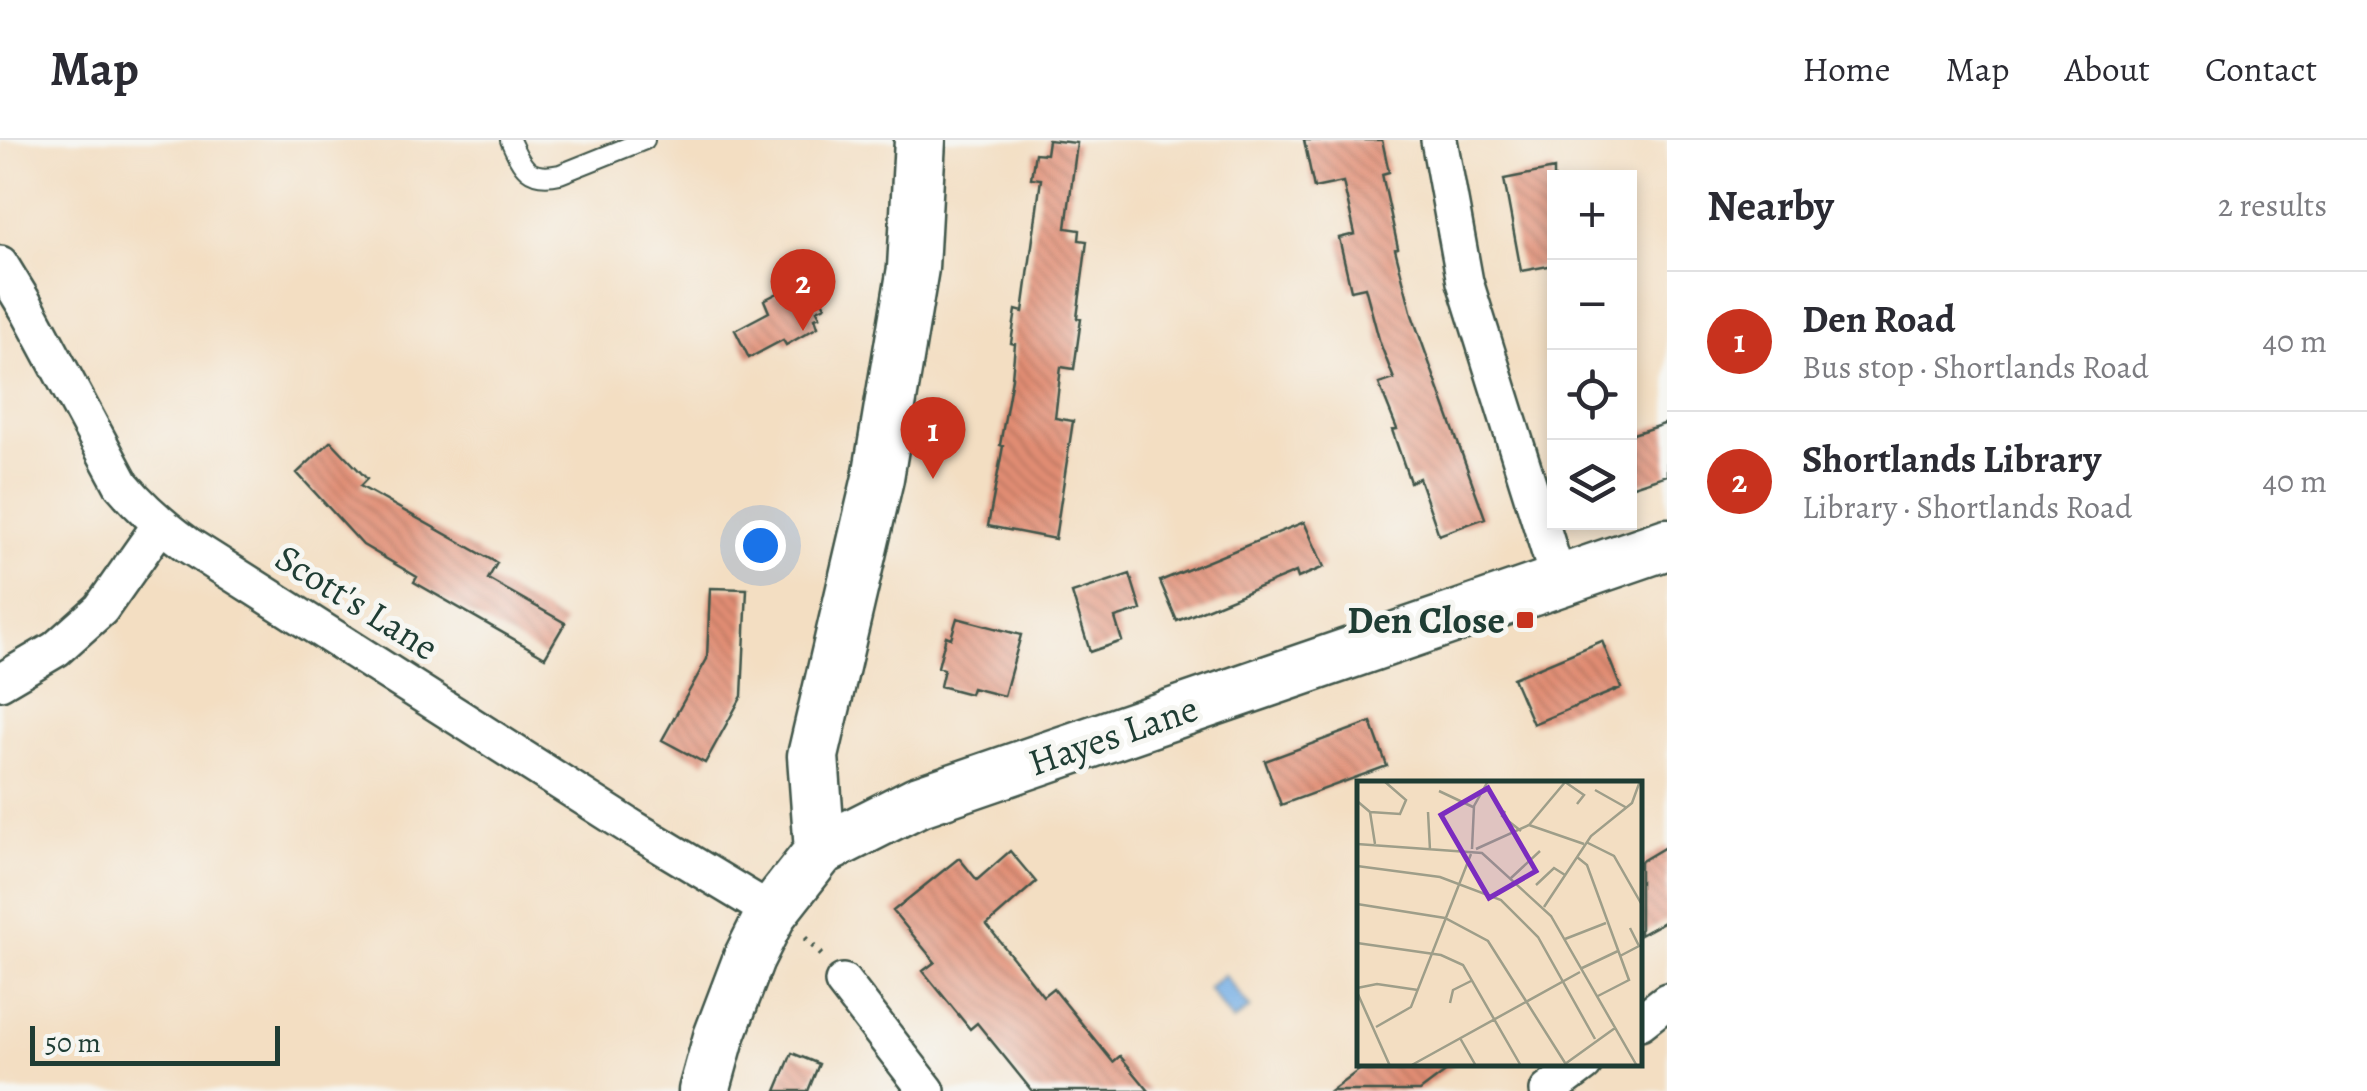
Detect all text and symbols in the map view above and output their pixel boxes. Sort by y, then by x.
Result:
text: Map [50,36,139,102]
text: Home [1802,45,1890,93]
text: Map [1945,45,2009,93]
text: About [2064,45,2150,93]
text: Contact [2205,45,2317,93]
map controls [1547,170,1637,530]
button: + [1547,170,1637,260]
text: Nearby [1707,177,1834,234]
text: 2 results [2218,183,2327,227]
pin: 2 [770,249,836,331]
button: − [1547,260,1637,350]
text: Den Road [1802,293,1955,345]
text: 1 [1734,319,1745,363]
text: 40 m [2262,319,2327,363]
text: Bus stop · Shortlands Road [1802,345,2149,389]
button: locate [1547,350,1637,440]
pin: 1 [900,396,966,479]
text: Shortlands Library [1802,433,2101,485]
button: layers [1547,440,1637,530]
text: 2 [1732,459,1747,503]
text: 40 m [2262,459,2327,503]
text: Library · Shortlands Road [1802,485,2132,529]
your location [735,520,786,571]
street label: Scott's Lane [266,531,448,673]
place label: Den Close [1347,594,1505,646]
marker: Den Close [1514,609,1536,631]
street label: Hayes Lane [1021,682,1205,788]
inset map [1357,781,1642,1066]
scale bar [30,1021,280,1066]
text: 50 m [45,1024,101,1062]

